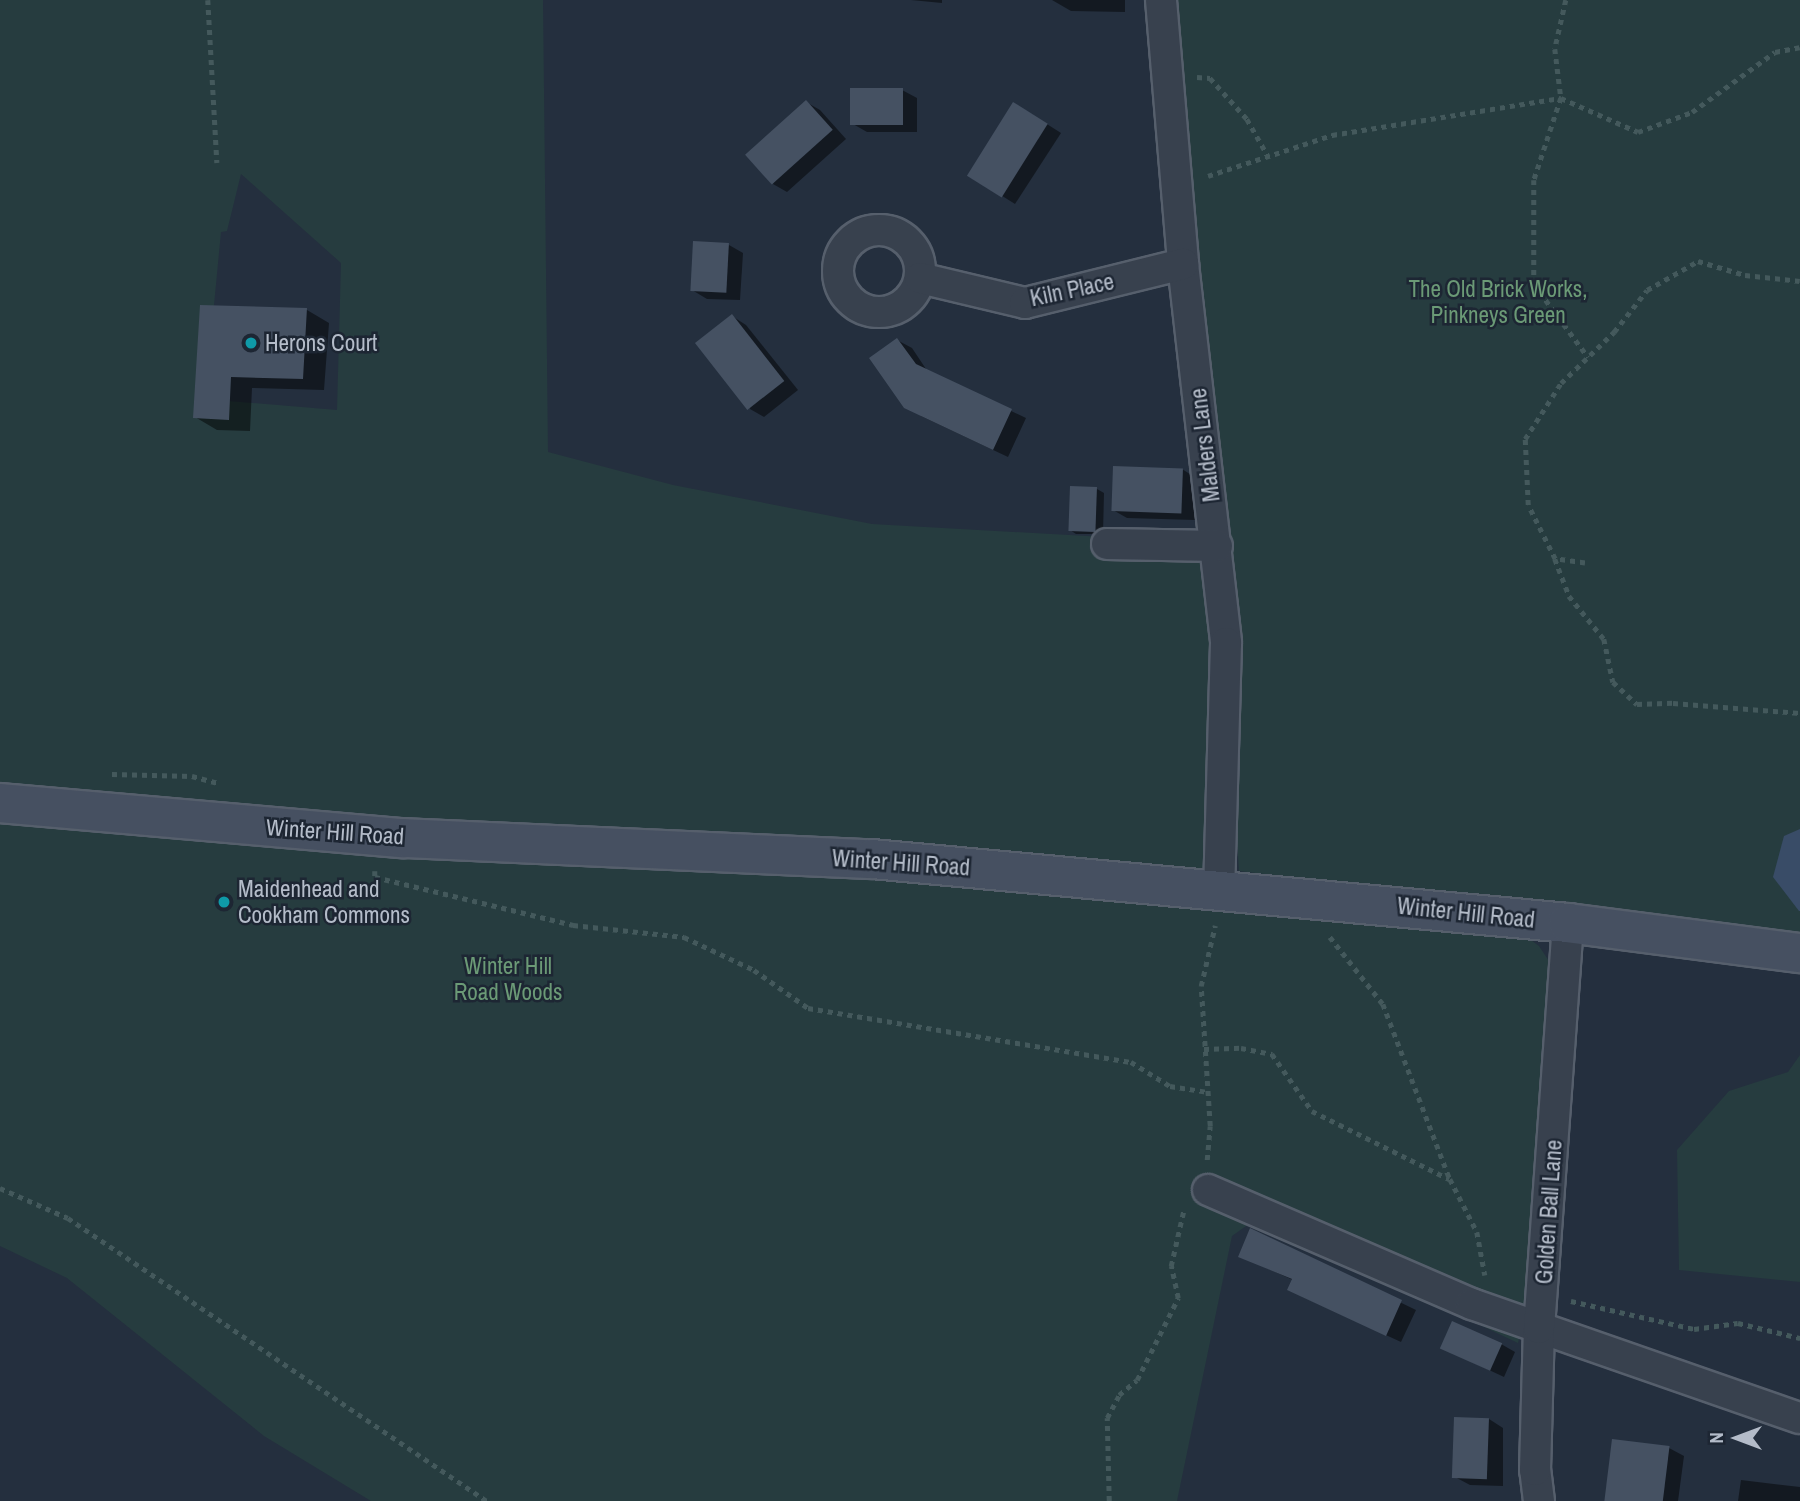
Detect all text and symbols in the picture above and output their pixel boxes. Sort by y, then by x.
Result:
street label: Kiln Place [1028,268,1116,312]
park label: The Old Brick Works, Pinkneys Green [1409,275,1587,329]
place label: Herons Court [265,329,377,357]
marker: Herons Court [243,335,259,351]
street label: Malders Lane [1184,387,1226,503]
street label: Winter Hill Road [265,813,405,851]
street label: Winter Hill Road [831,844,971,882]
place label: Maidenhead and Cookham Commons [238,875,410,929]
street label: Winter Hill Road [1396,892,1536,934]
marker: Maidenhead and Cookham Commons [216,894,232,910]
park label: Winter Hill Road Woods [454,952,562,1006]
street label: Golden Ball Lane [1530,1139,1568,1285]
north arrow [1702,1403,1772,1473]
text: N [1703,1432,1729,1444]

